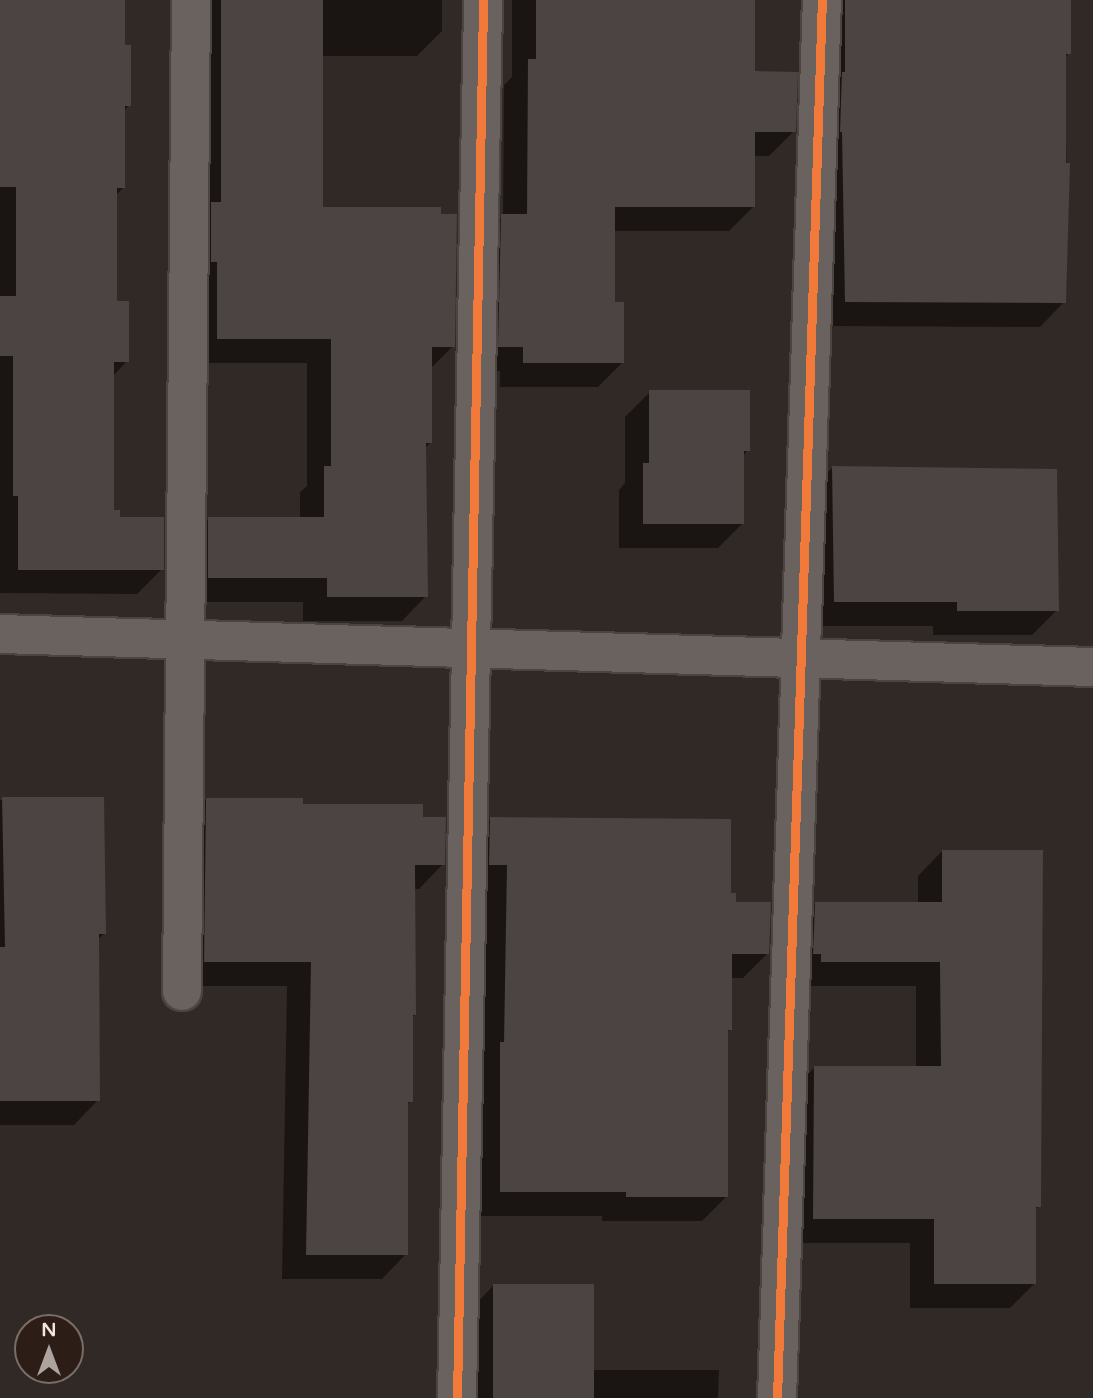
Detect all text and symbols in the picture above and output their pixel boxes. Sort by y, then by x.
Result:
north arrow [14,1314,84,1384]
text: N [41,1319,57,1341]

